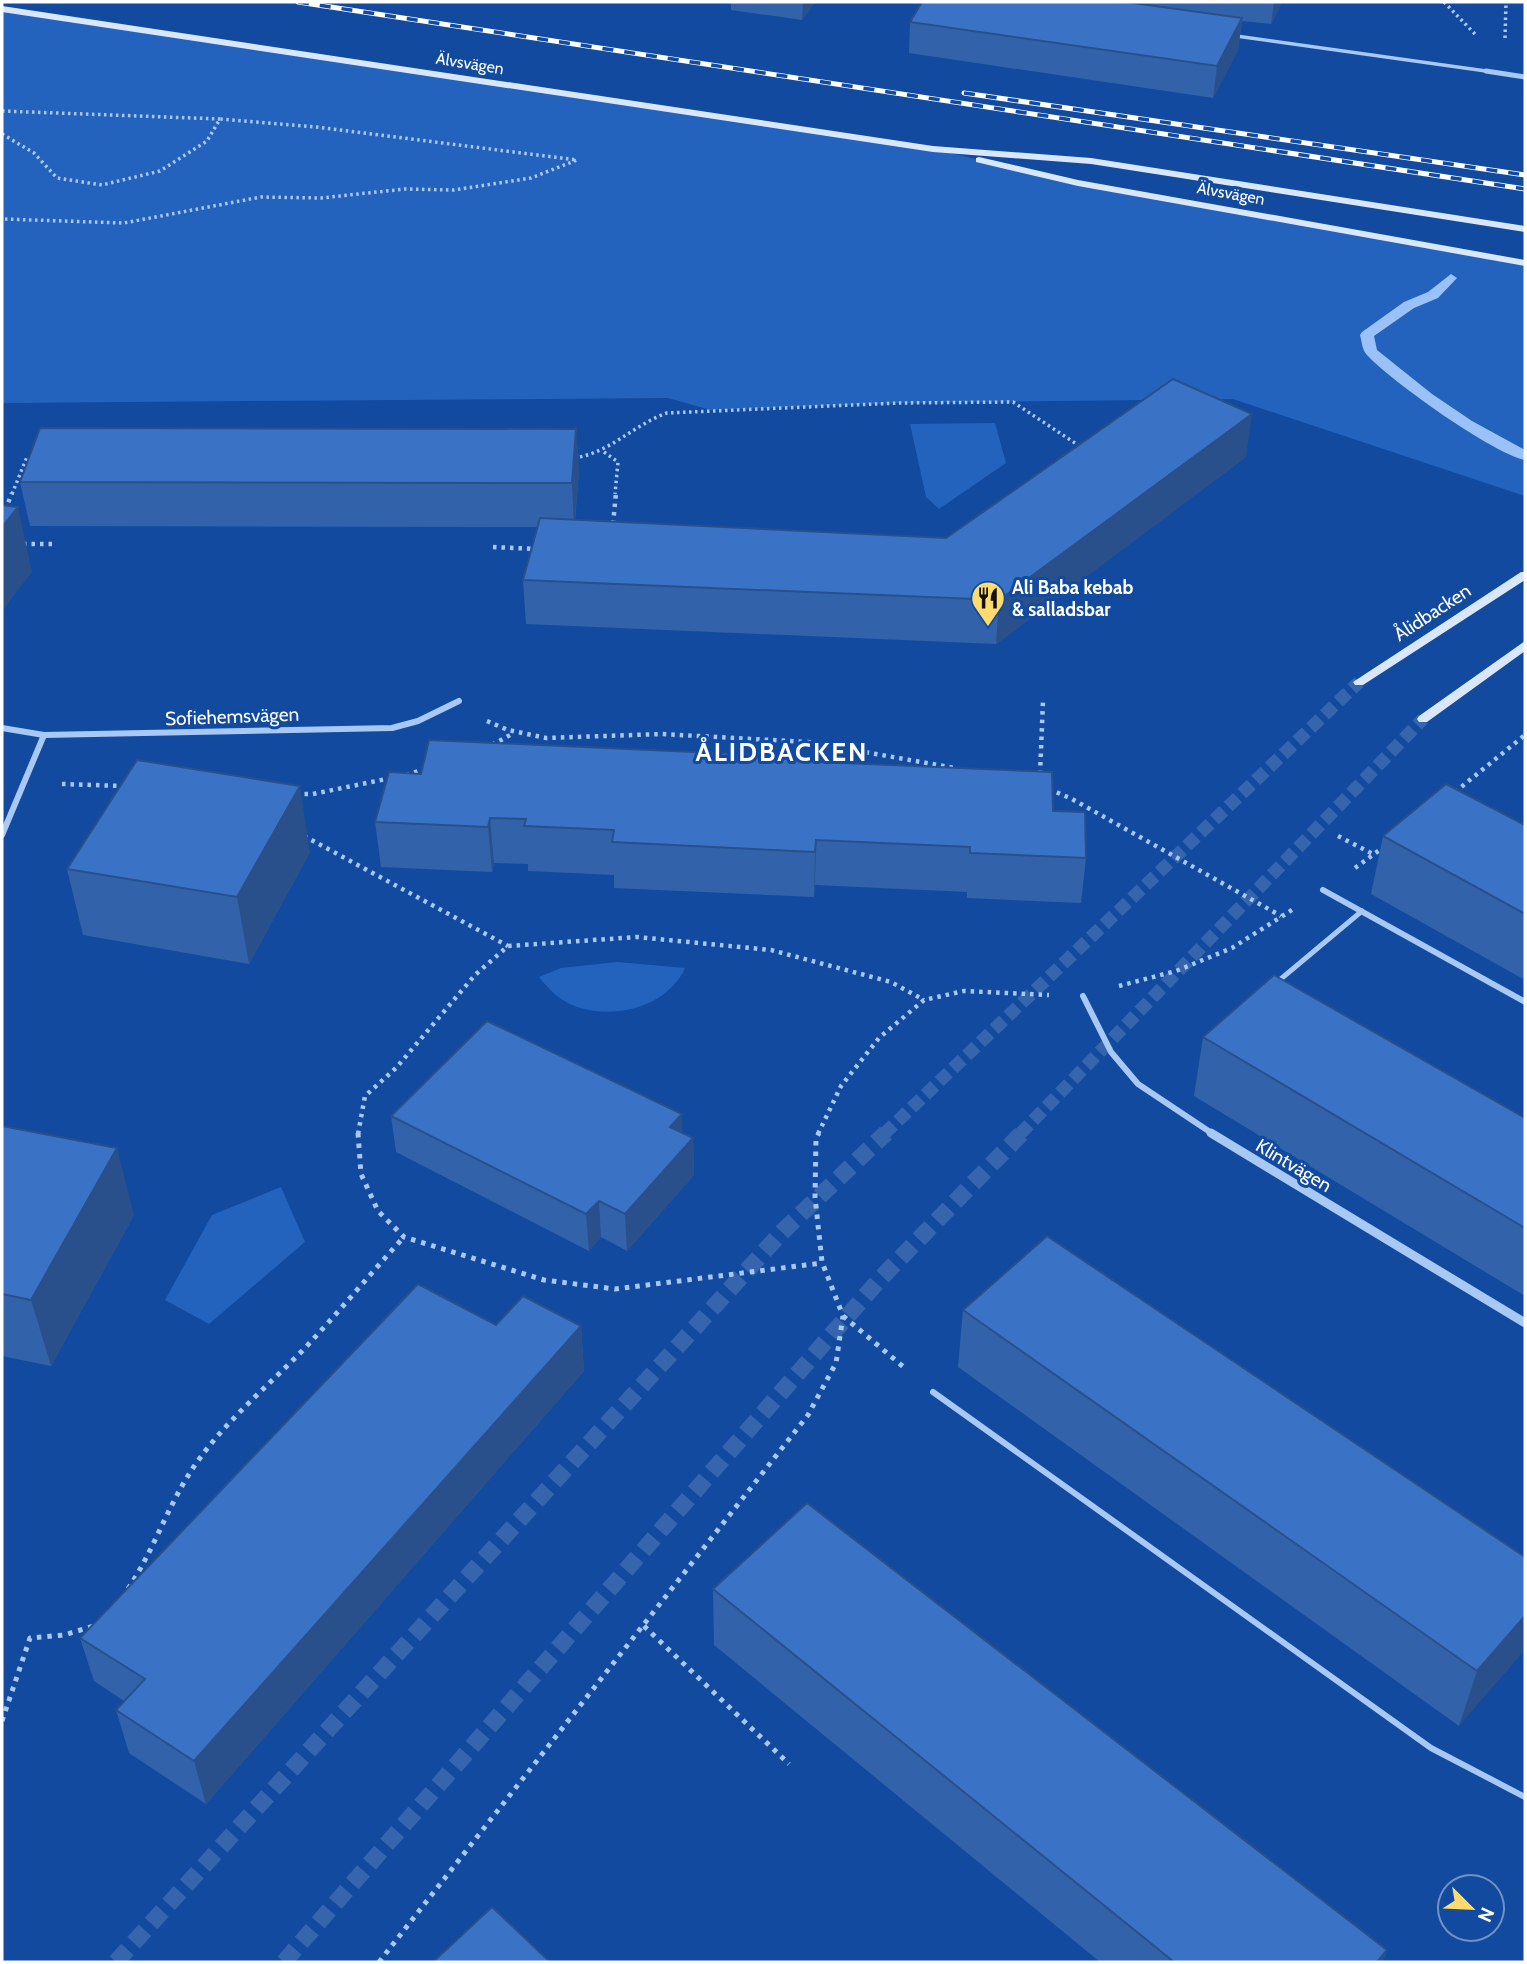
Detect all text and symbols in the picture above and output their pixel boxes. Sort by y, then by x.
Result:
street label: Älvsvägen [435,49,505,78]
street label: Älvsvägen [1196,178,1266,209]
place label: Ali Baba kebab & salladsbar [1012,576,1133,621]
street label: Ålidbacken [1389,578,1475,646]
restaurant icon: Ali Baba kebab & salladsbar [969,579,1007,628]
street label: Sofiehemsvägen [165,703,299,730]
district label: ÅLIDBACKEN [696,736,868,768]
street label: Klintvägen [1252,1134,1336,1197]
north arrow [1436,1873,1506,1943]
text: N [1473,1904,1499,1926]

